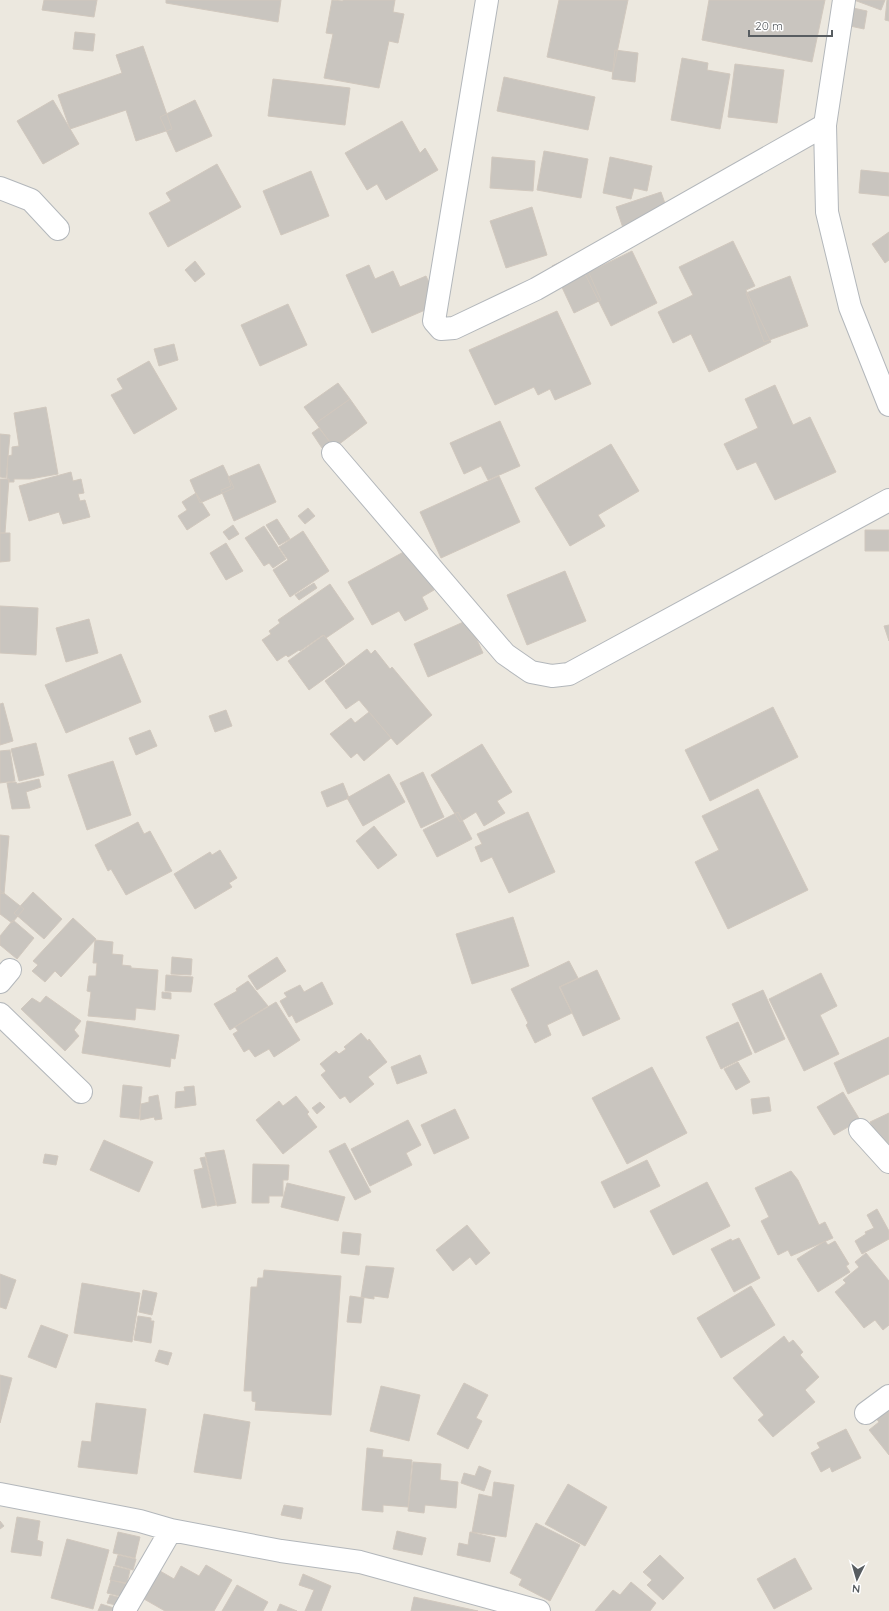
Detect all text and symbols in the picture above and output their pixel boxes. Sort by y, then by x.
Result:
scale bar [749,12,832,38]
text: 20 m [755,18,783,33]
north arrow [837,1559,877,1599]
text: N [851,1582,861,1596]

